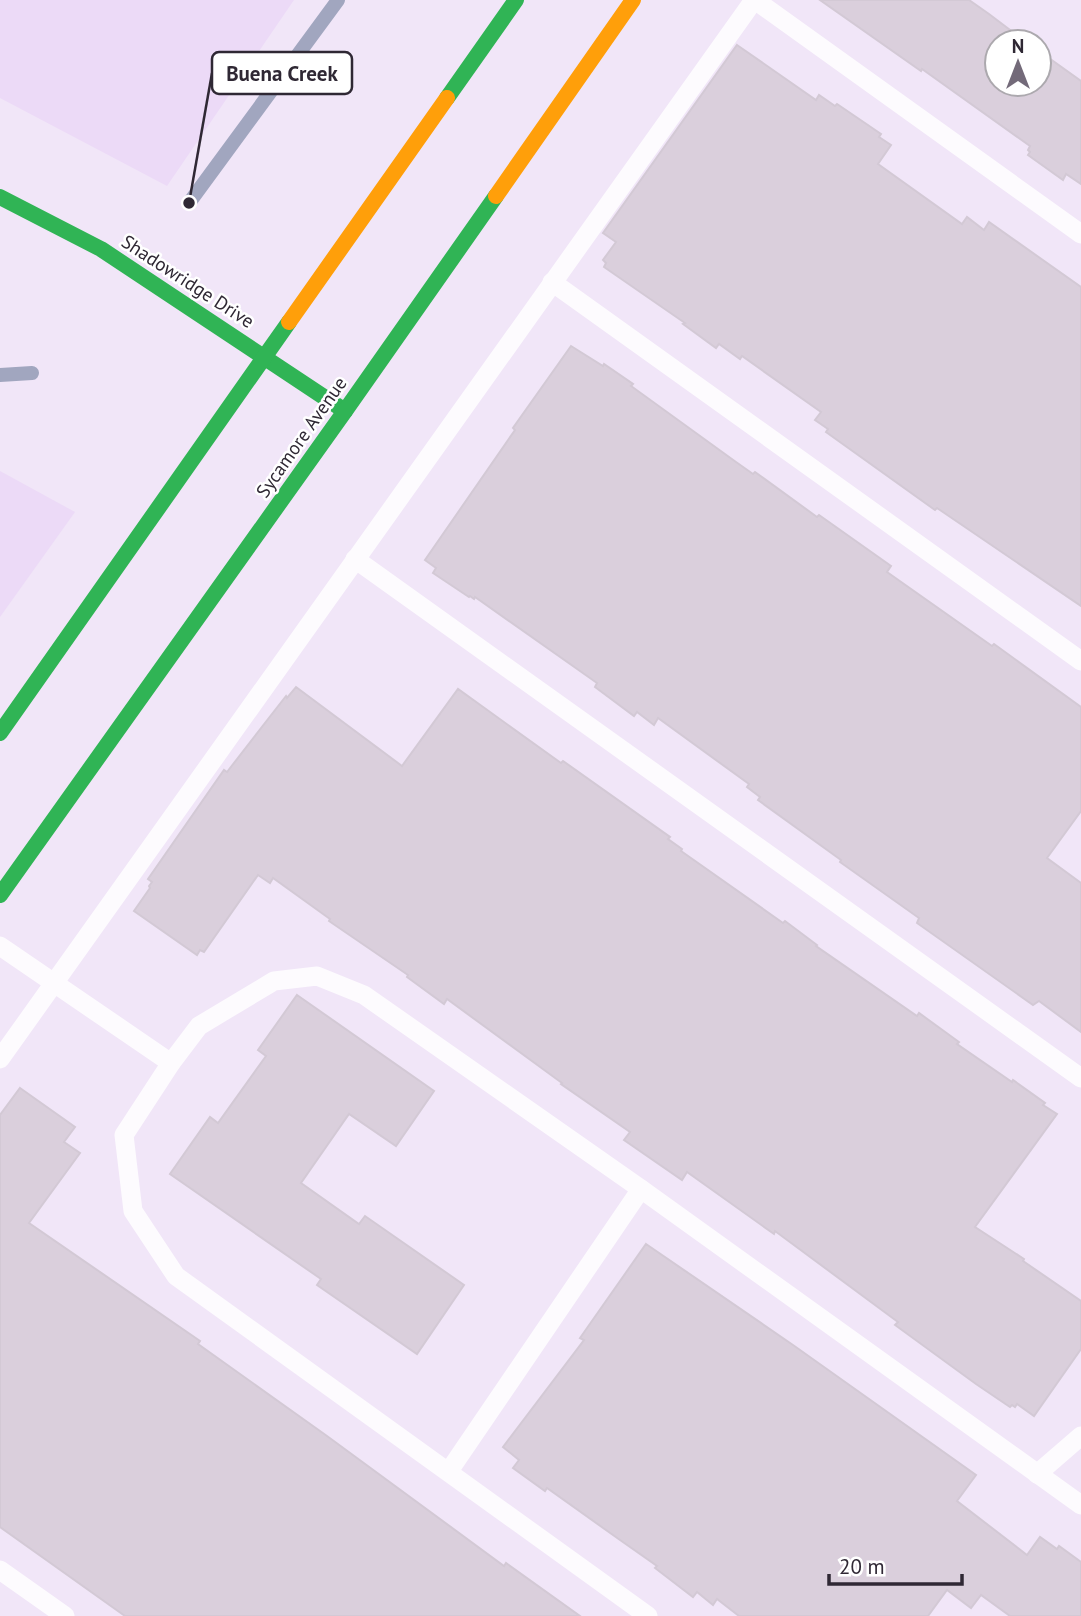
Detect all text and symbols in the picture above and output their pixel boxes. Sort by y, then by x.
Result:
north arrow [983,28,1053,98]
text: N [1012,34,1024,58]
callout: Buena Creek [212,52,352,94]
text: Buena Creek [226,60,339,87]
street label: Shadowridge Drive [117,229,259,333]
street label: Sycamore Avenue [250,372,352,502]
scale bar [829,1542,962,1586]
text: 20 m [839,1553,885,1580]

